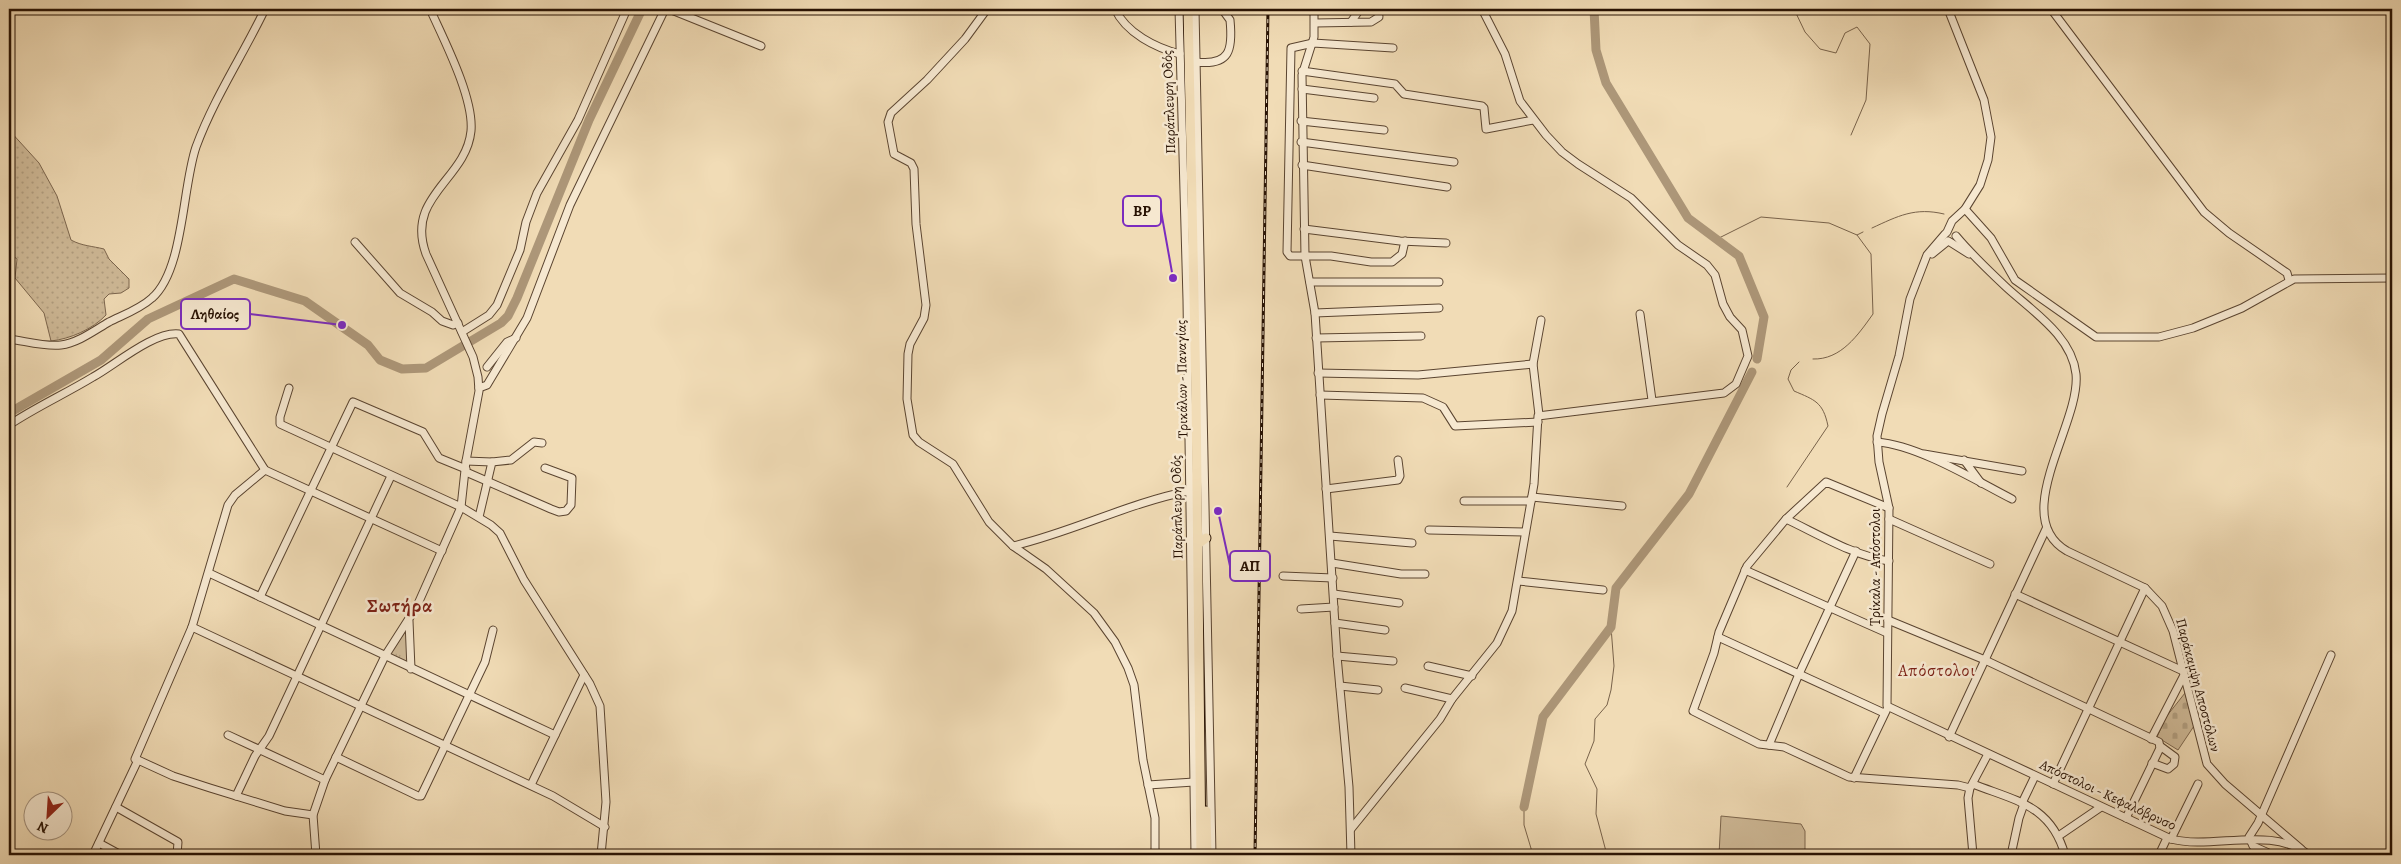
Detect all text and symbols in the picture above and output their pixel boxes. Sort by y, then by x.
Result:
street label: Παράπλευρη Οδός [1158,50,1180,154]
callout: BP [1123,196,1161,226]
text: BP [1133,201,1151,221]
callout: Ληθαίος [181,299,250,329]
text: Ληθαίος [190,304,239,324]
street label: Τρικάλων - Παναγίας [1171,319,1193,439]
street label: Παράπλευρη Οδός [1167,455,1187,559]
street label: Τρίκαλα - Απόστολοι [1866,508,1885,626]
callout: ΑΠ [1230,551,1270,581]
text: ΑΠ [1239,556,1260,576]
district label: Σωτήρα [367,593,433,619]
street label: Παράκαμψη Αποστόλων [2171,616,2225,754]
district label: Απόστολοι [1897,660,1976,682]
street label: Απόστολοι - Κεφαλόβρυσο [2036,755,2180,835]
north arrow [22,792,72,842]
text: N [34,817,51,838]

